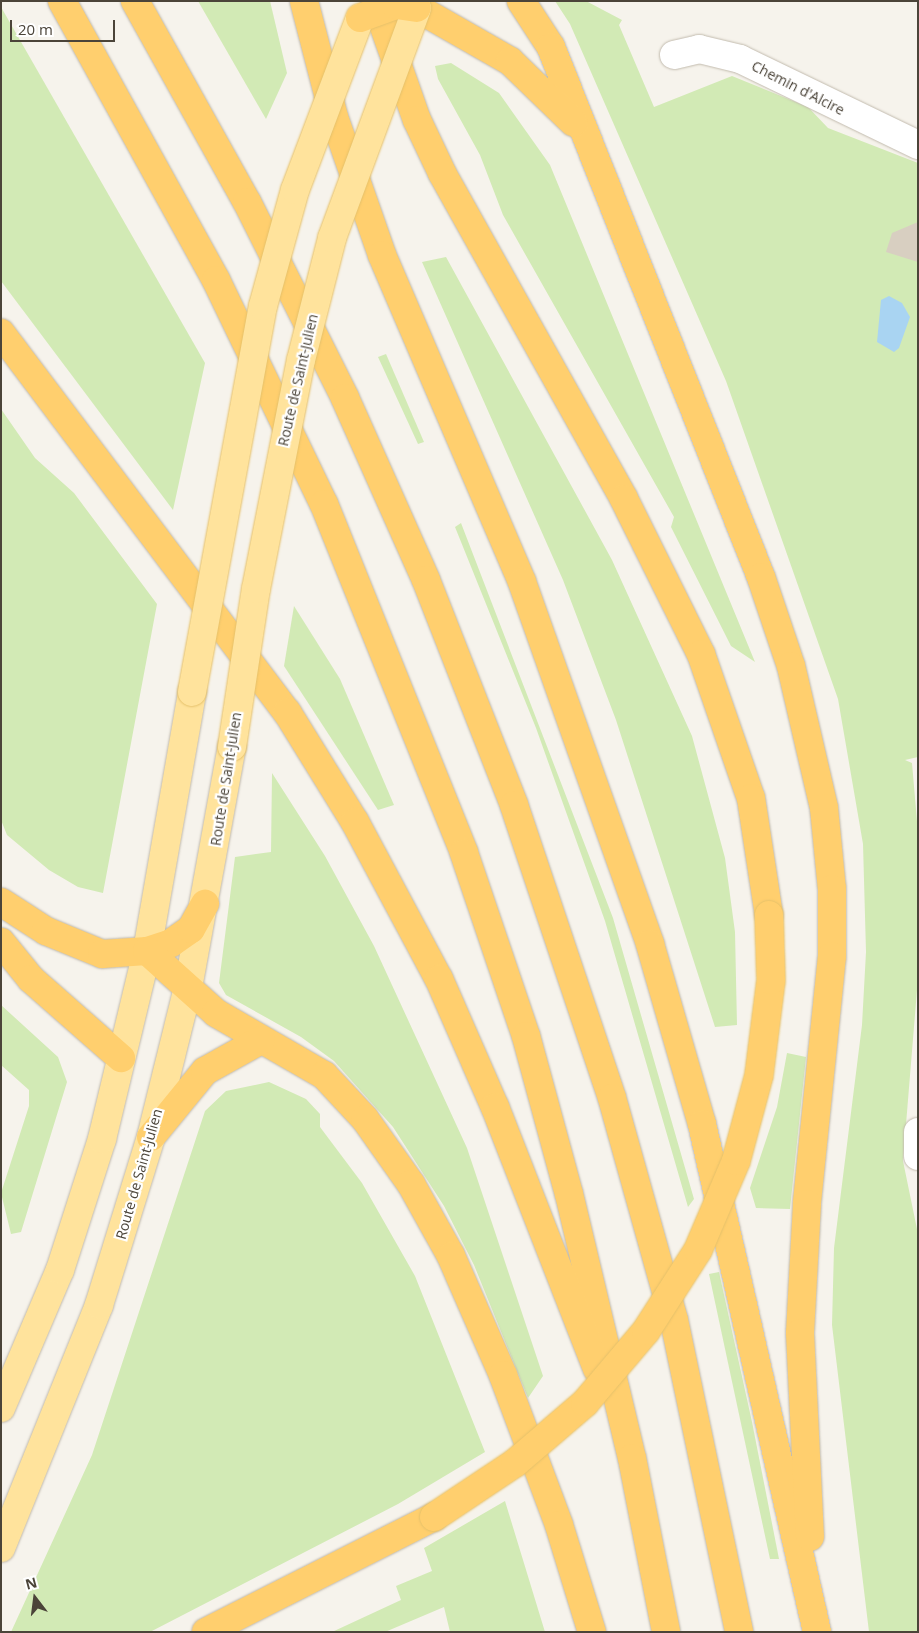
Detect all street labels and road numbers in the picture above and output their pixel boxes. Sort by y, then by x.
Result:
street label: Chemin d'Alcire [749,57,847,119]
street label: Route de Saint-Julien [275,312,321,448]
street label: Route de Saint-Julien [207,711,245,847]
street label: Route de Saint-Julien [112,1107,166,1241]

